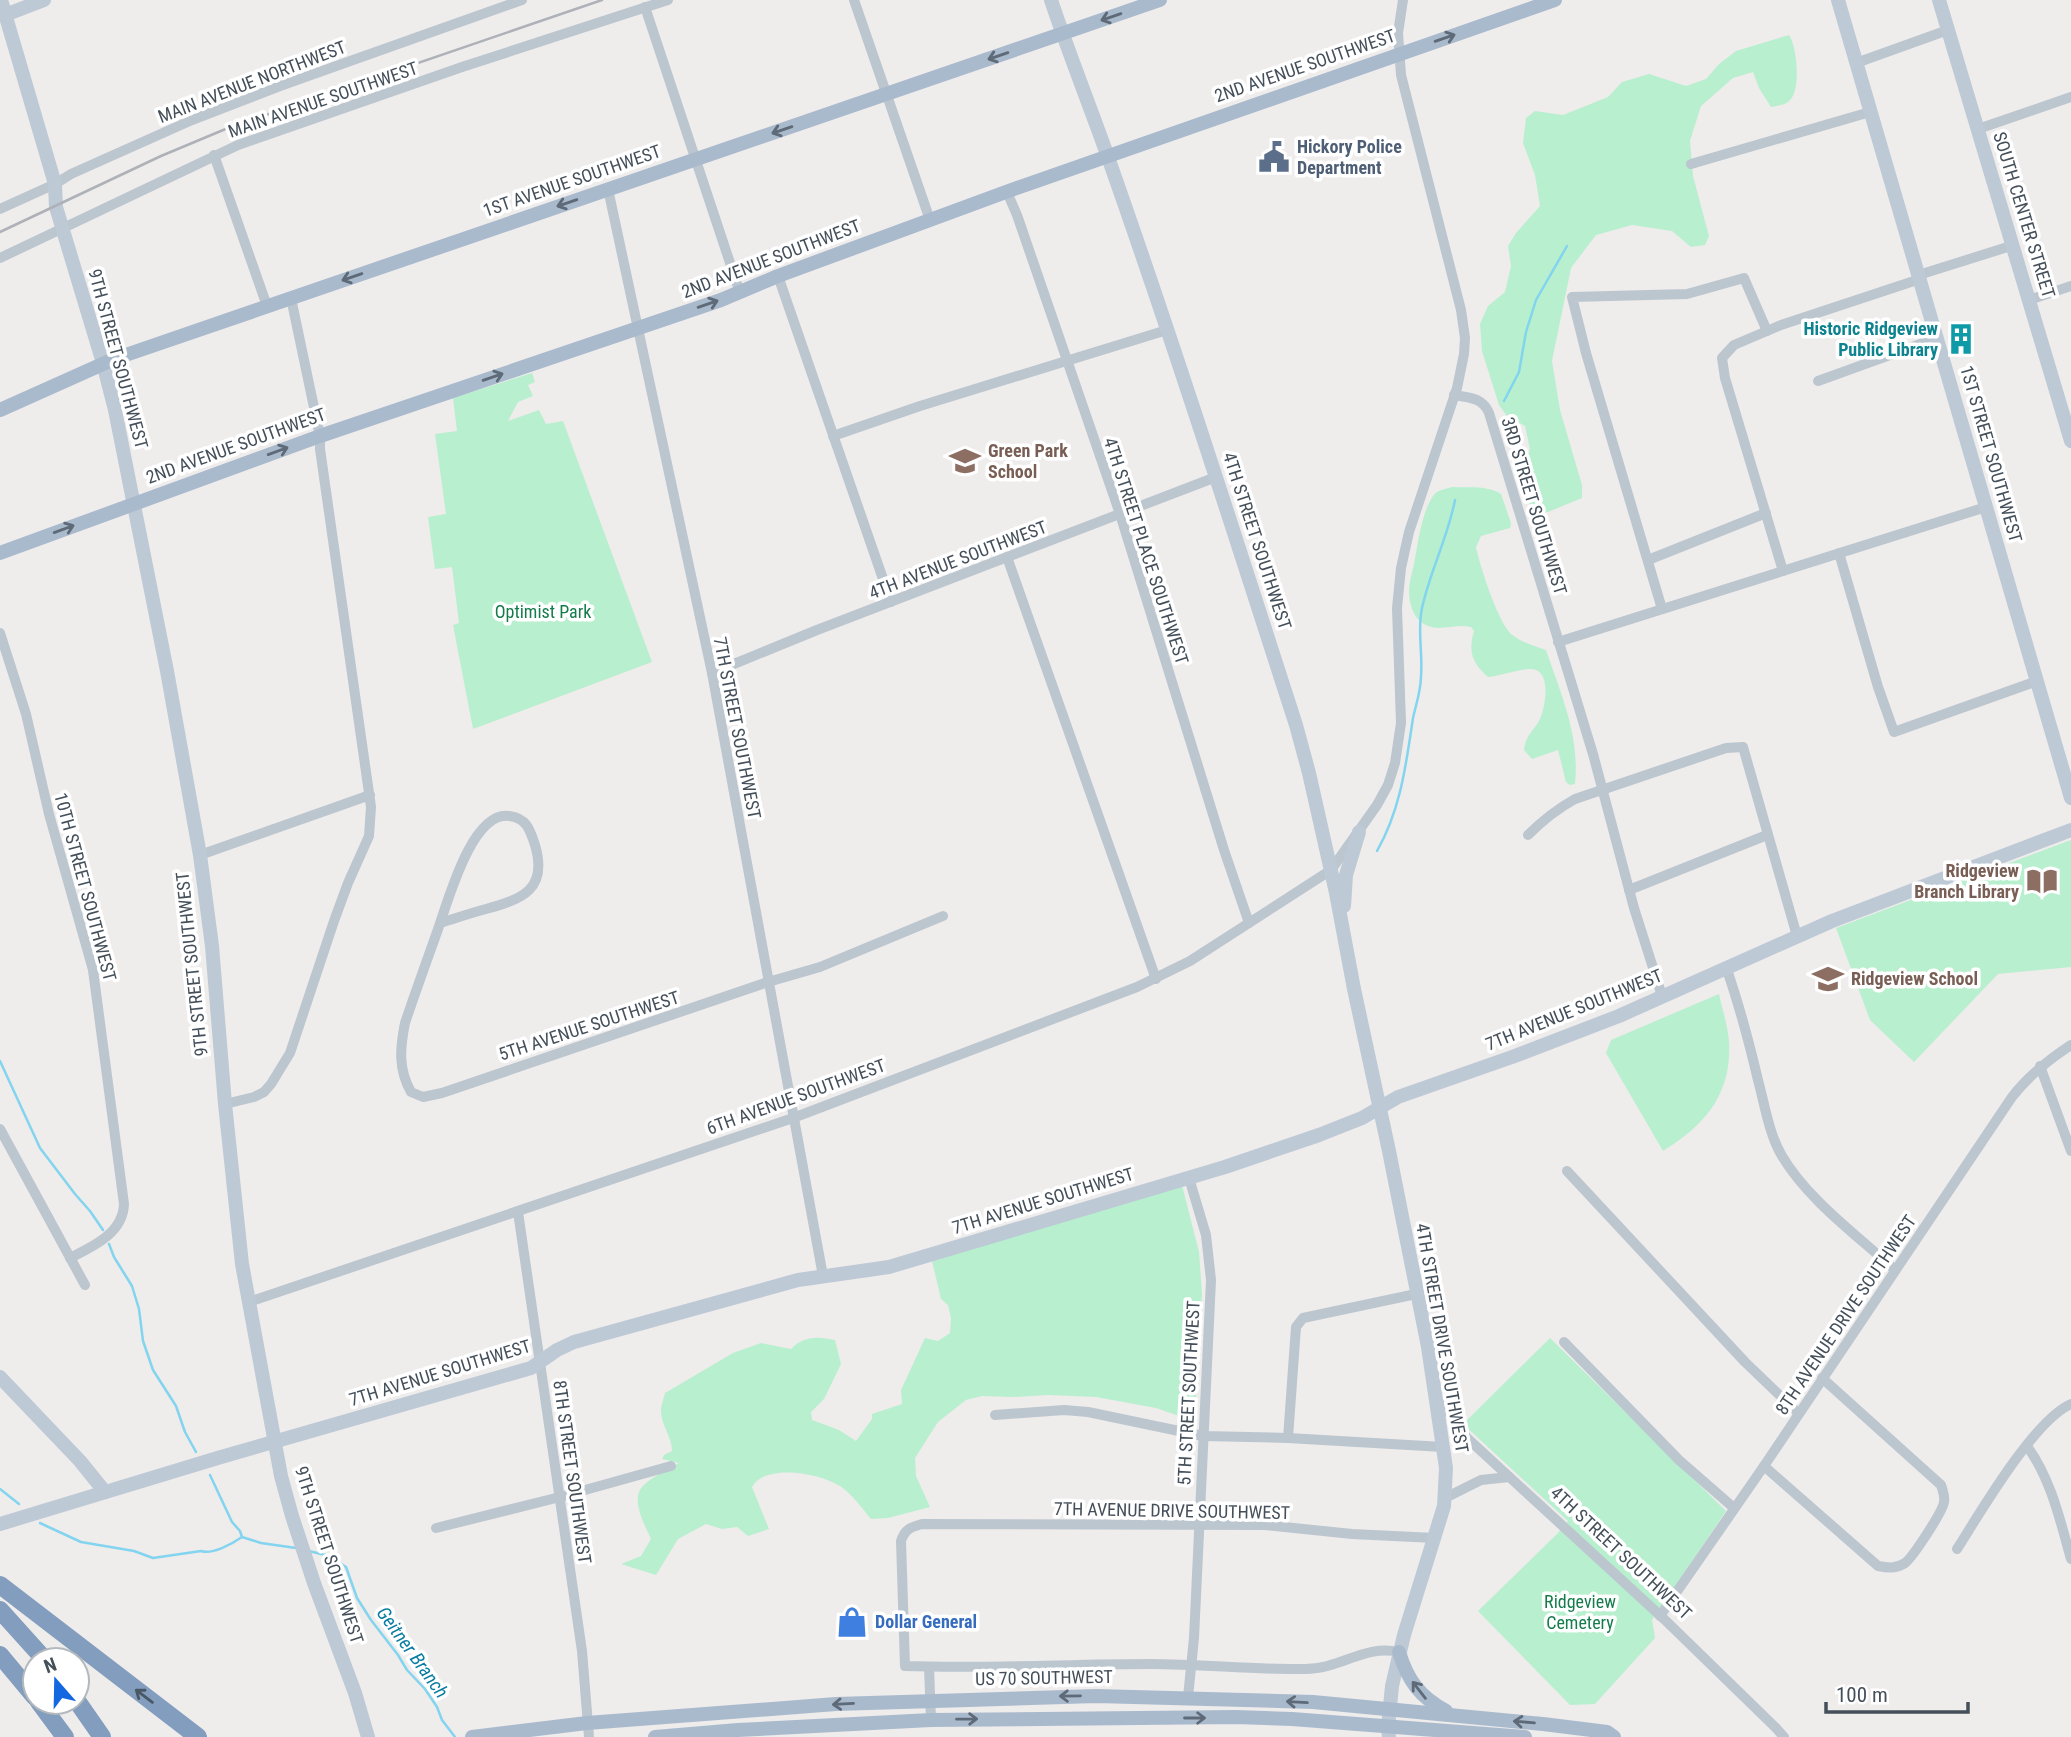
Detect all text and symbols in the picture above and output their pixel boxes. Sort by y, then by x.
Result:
one-way arrow [1101,12,1123,24]
street label: 2ND AVENUE SOUTHWEST [1212,25,1398,106]
one-way arrow [1433,31,1455,43]
street label: MAIN AVENUE NORTHWEST [155,36,349,127]
one-way arrow [987,51,1009,64]
street label: MAIN AVENUE SOUTHWEST [225,57,420,142]
one-way arrow [772,125,794,137]
street label: SOUTH CENTER STREET [1989,129,2060,300]
place label: Hickory Police Department [1297,136,1402,178]
street label: 1ST AVENUE SOUTHWEST [480,140,663,221]
public building icon: Hickory Police Department [1257,140,1291,174]
one-way arrow [556,197,578,210]
street label: 2ND AVENUE SOUTHWEST [679,215,863,302]
street label: 9TH STREET SOUTHWEST [84,267,153,451]
one-way arrow [341,272,363,284]
one-way arrow [697,297,719,309]
place label: Historic Ridgeview Public Library [1804,318,1939,360]
building icon: Historic Ridgeview Public Library [1944,322,1978,356]
street label: 1ST STREET SOUTHWEST [1956,363,2027,545]
one-way arrow [481,370,503,382]
street label: 2ND AVENUE SOUTHWEST [143,403,329,488]
street label: 3RD STREET SOUTHWEST [1497,415,1571,597]
street label: 4TH STREET PLACE SOUTHWEST [1100,435,1193,667]
place label: Green Park School [988,440,1068,482]
one-way arrow [266,444,288,456]
school or university icon: Green Park School [948,444,982,478]
street label: 4TH STREET SOUTHWEST [1219,450,1296,632]
street label: 4TH AVENUE SOUTHWEST [866,516,1050,603]
one-way arrow [53,522,75,534]
park label: Optimist Park [495,601,591,622]
street label: 7TH STREET SOUTHWEST [710,635,765,821]
street label: 10TH STREET SOUTHWEST [50,790,121,983]
place label: Ridgeview Branch Library [1914,860,2020,902]
library icon: Ridgeview Branch Library [2025,864,2059,898]
street label: 9TH STREET SOUTHWEST [171,871,212,1057]
school or university icon: Ridgeview School [1811,962,1845,996]
street label: 7TH AVENUE SOUTHWEST [1482,964,1665,1055]
place label: Ridgeview School [1851,968,1978,989]
street label: 5TH AVENUE SOUTHWEST [496,986,682,1065]
street label: 6TH AVENUE SOUTHWEST [704,1054,888,1139]
street label: 7TH AVENUE SOUTHWEST [950,1163,1136,1238]
street label: 8TH AVENUE DRIVE SOUTHWEST [1771,1211,1920,1419]
street label: 4TH STREET DRIVE SOUTHWEST [1412,1222,1473,1454]
street label: 5TH STREET SOUTHWEST [1173,1300,1204,1486]
street label: 7TH AVENUE SOUTHWEST [347,1335,533,1410]
street label: 8TH STREET SOUTHWEST [549,1379,596,1565]
street label: 9TH STREET SOUTHWEST [291,1464,368,1646]
street label: 4TH STREET SOUTHWEST [1546,1482,1696,1623]
street label: 7TH AVENUE DRIVE SOUTHWEST [1054,1498,1290,1523]
park label: Ridgeview Cemetery [1544,1591,1616,1633]
water label: Geitner Branch [372,1602,453,1702]
shop icon: Dollar General [835,1605,869,1639]
place label: Dollar General [875,1611,977,1632]
north arrow [21,1646,91,1716]
text: N [41,1653,60,1678]
street label: US 70 SOUTHWEST [975,1666,1113,1689]
scale bar [1826,1670,1968,1714]
one-way arrow [1412,1682,1427,1700]
text: 100 m [1836,1683,1888,1707]
one-way arrow [135,1688,154,1703]
one-way arrow [1059,1690,1082,1703]
one-way arrow [1286,1695,1309,1708]
one-way arrow [831,1697,854,1710]
one-way arrow [1183,1711,1206,1725]
one-way arrow [956,1712,979,1726]
one-way arrow [1513,1715,1536,1728]

